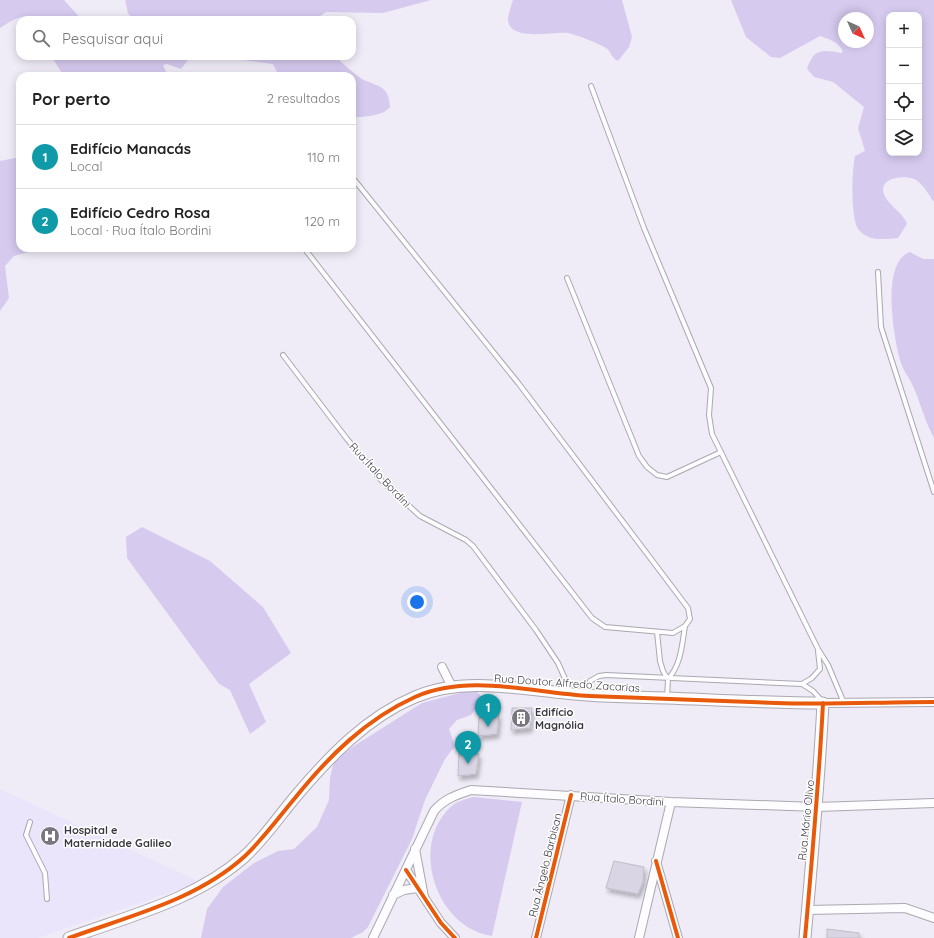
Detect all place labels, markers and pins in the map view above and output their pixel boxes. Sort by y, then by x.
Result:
pin: 1 [475,694,501,727]
place label: Edifício Magnólia [535,705,584,732]
building icon: Edifício Magnólia [510,707,532,729]
pin: 2 [455,731,481,764]
place label: Hospital e Maternidade Galileo [64,823,172,850]
hospital icon: Hospital e Maternidade Galileo [39,825,61,847]

